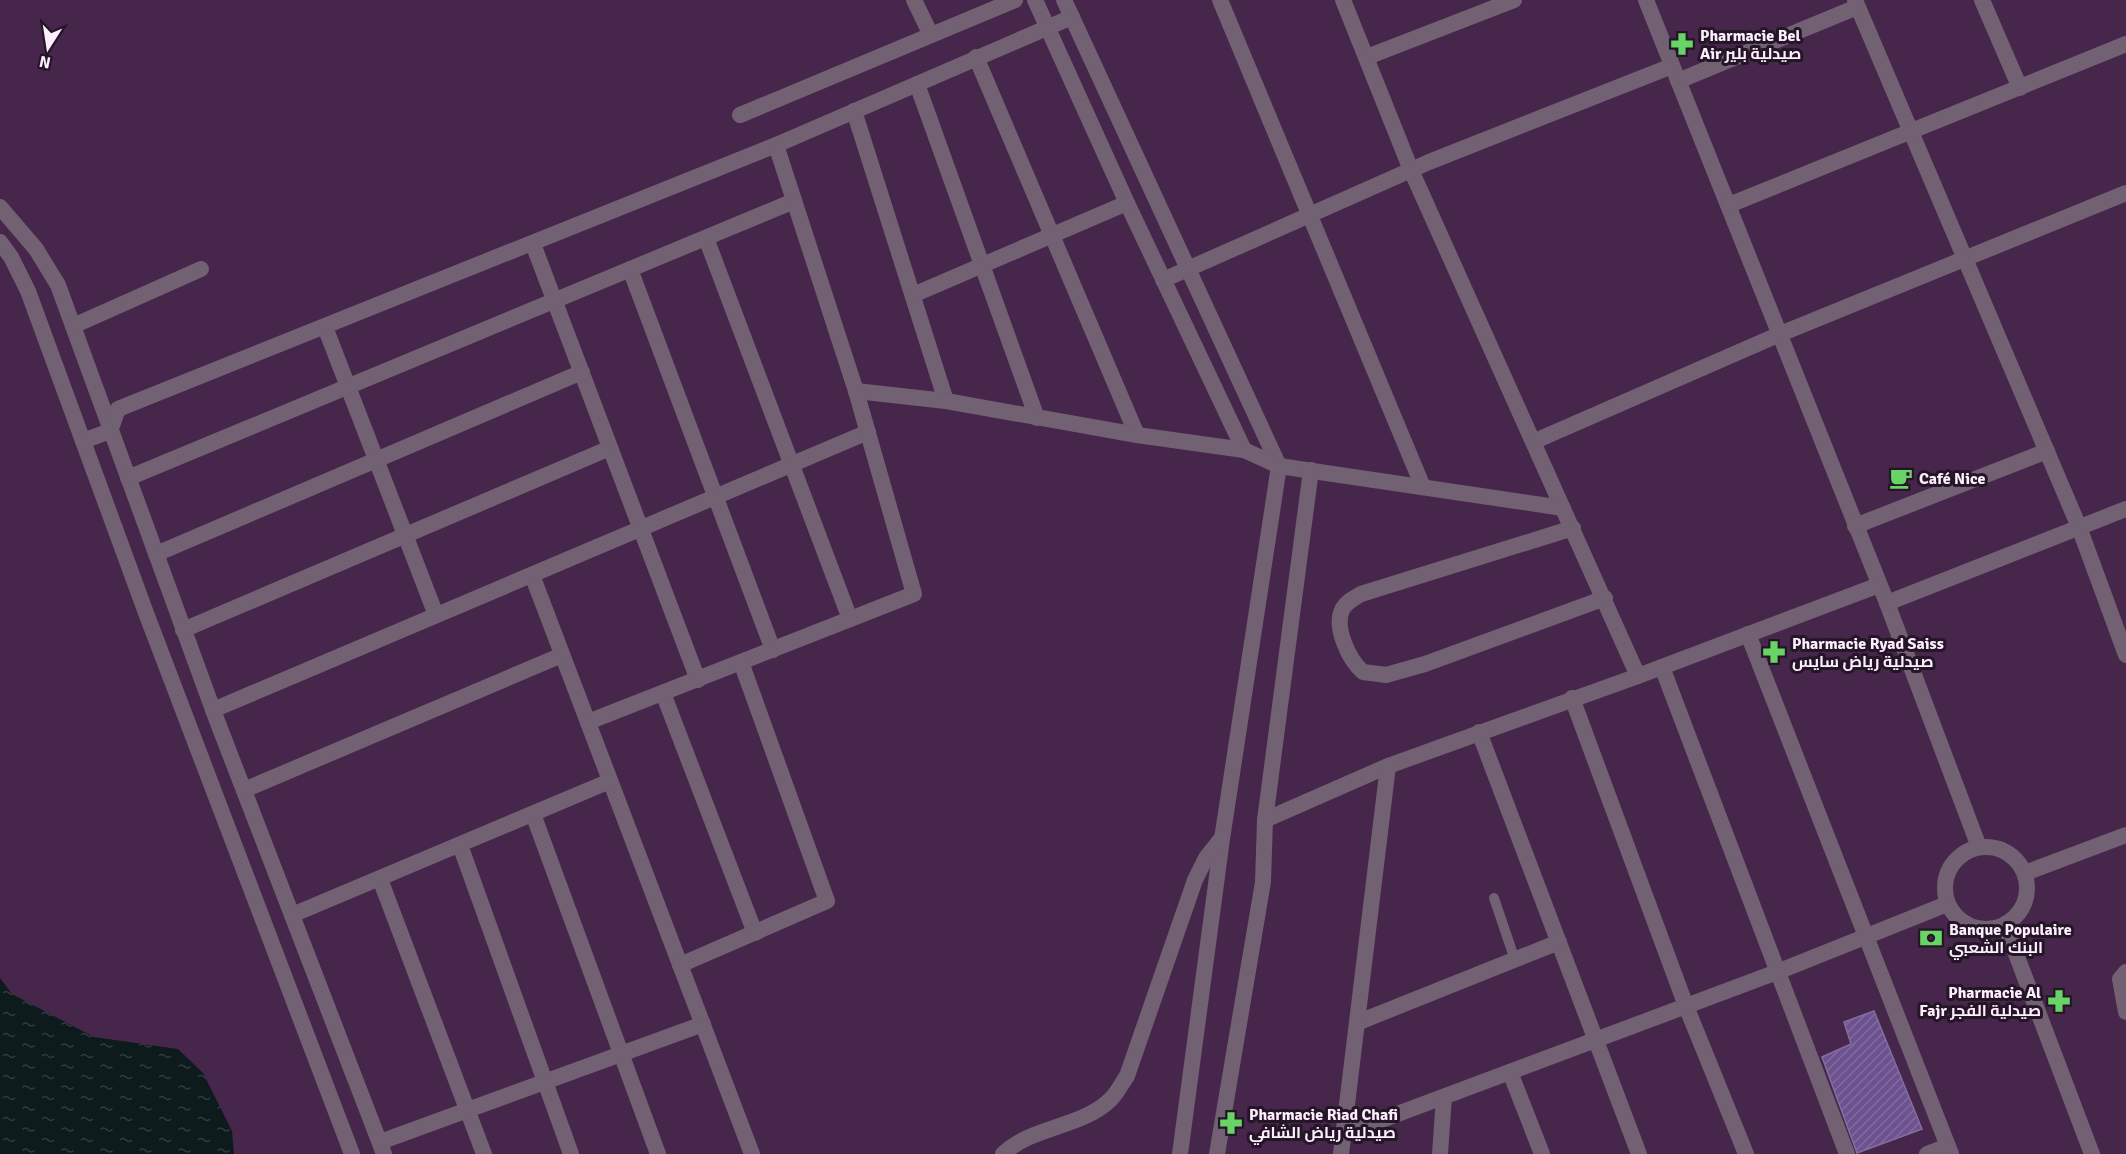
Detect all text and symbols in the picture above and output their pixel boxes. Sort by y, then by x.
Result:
north arrow [18,18,78,78]
place label: Pharmacie Bel Air صيدلية بلير [1700,26,1801,64]
pharmacy icon: Pharmacie Bel Air صيدلية بلير [1669,31,1695,57]
text: N [38,51,53,73]
cafe icon: Café Nice [1888,465,1914,491]
place label: Café Nice [1919,469,1985,489]
place label: Pharmacie Ryad Saiss صيدلية رياض سايس [1792,634,1944,672]
pharmacy icon: Pharmacie Ryad Saiss صيدلية رياض سايس [1761,639,1787,665]
place label: Banque Populaire البنك الشعبي [1949,920,2072,960]
bank icon: Banque Populaire البنك الشعبي [1918,925,1944,951]
place label: Pharmacie Al Fajr صيدلية الفجر [1919,983,2041,1021]
pharmacy icon: Pharmacie Al Fajr صيدلية الفجر [2046,988,2072,1014]
place label: Pharmacie Riad Chafi صيدلية رياض الشافي [1249,1105,1398,1145]
pharmacy icon: Pharmacie Riad Chafi صيدلية رياض الشافي [1218,1110,1244,1136]

